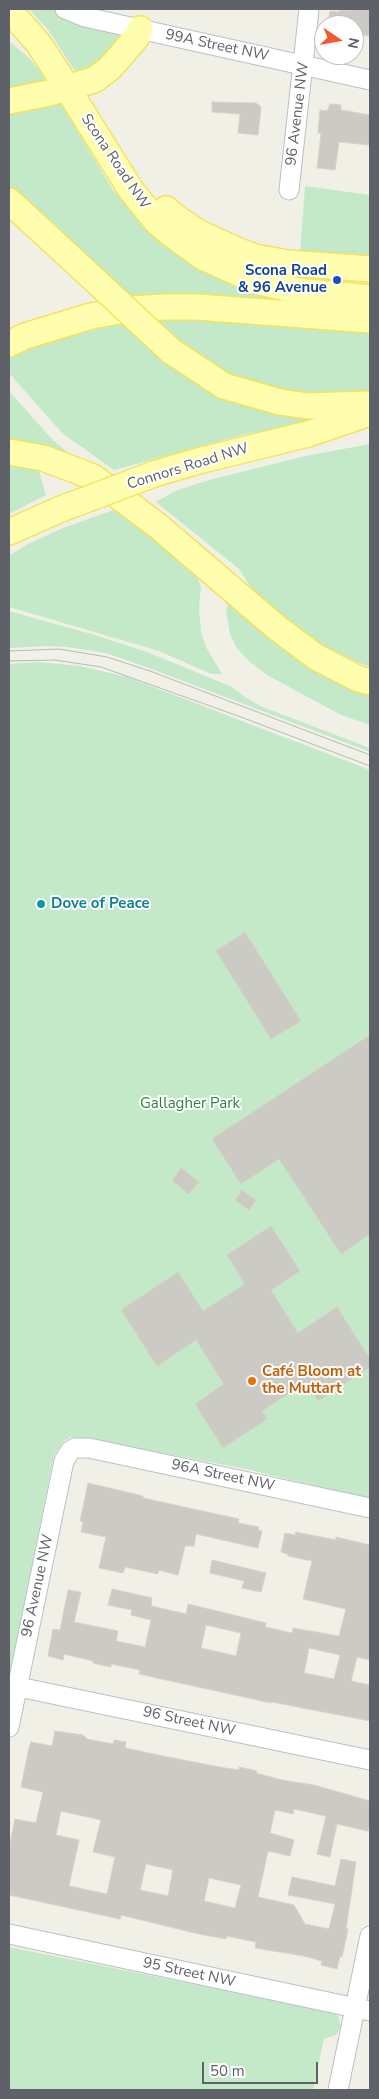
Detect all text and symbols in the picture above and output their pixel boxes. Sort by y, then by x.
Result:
north arrow [314,15,364,65]
street label: 99A Street NW [164,26,270,66]
text: N [343,36,364,50]
street label: 96 Avenue NW [283,61,313,167]
street label: Scona Road NW [76,111,154,213]
place label: Scona Road & 96 Avenue [238,262,327,297]
marker: Scona Road & 96 Avenue [331,274,343,286]
street label: Connors Road NW [125,440,251,494]
place label: Dove of Peace [51,895,150,913]
marker: Dove of Peace [35,898,47,910]
park label: Gallagher Park [140,1095,240,1113]
place label: Café Bloom at the Muttart [262,1363,361,1398]
marker: Café Bloom at the Muttart [246,1375,258,1387]
street label: 96A Street NW [170,1456,276,1496]
street label: 96 Avenue NW [18,1533,58,1639]
street label: 96 Street NW [141,1703,237,1741]
street label: 95 Street NW [141,1954,237,1992]
scale bar [204,2052,320,2084]
text: 50 m [210,2061,245,2081]

